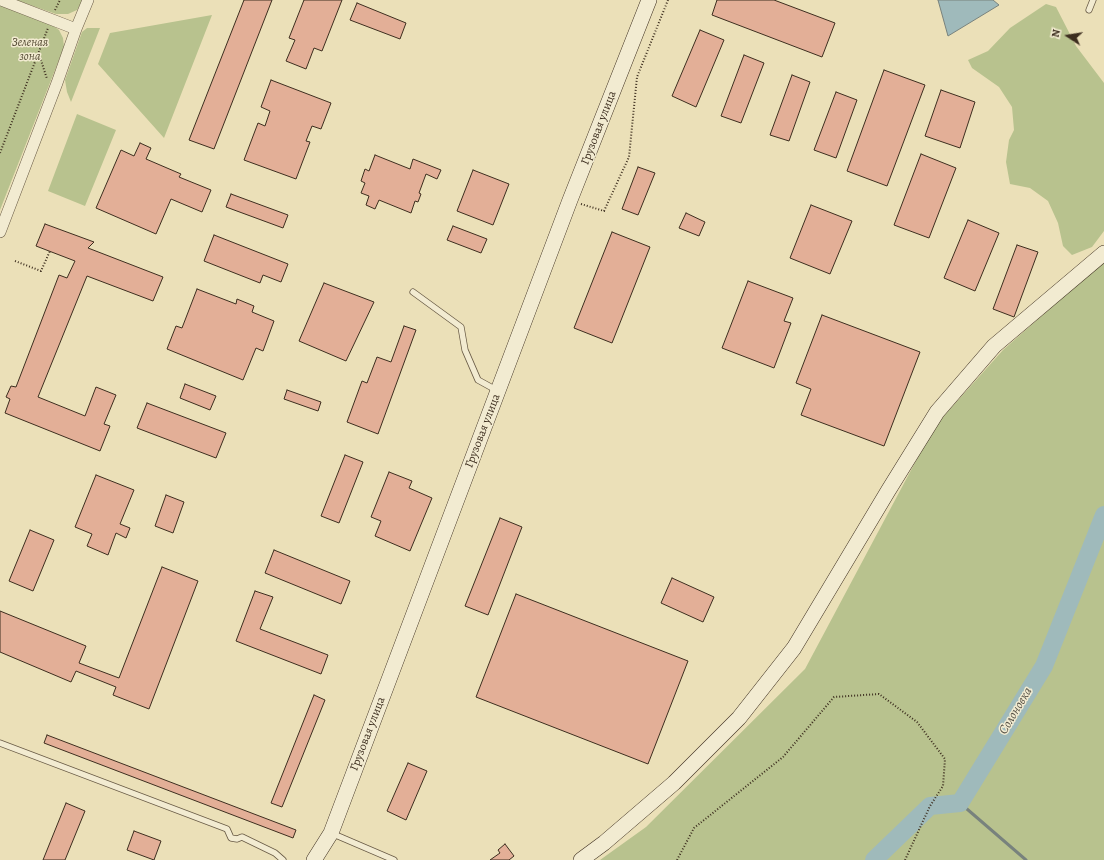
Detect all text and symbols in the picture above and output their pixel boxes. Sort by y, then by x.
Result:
north arrow [1048,16,1088,56]
text: N [1048,28,1064,39]
park label: Зеленая зона [12,36,48,64]
street label: Грузовая улица [578,89,620,167]
street label: Грузовая улица [462,392,504,470]
water label: Солоновка [996,685,1036,737]
street label: Грузовая улица [347,695,389,773]

